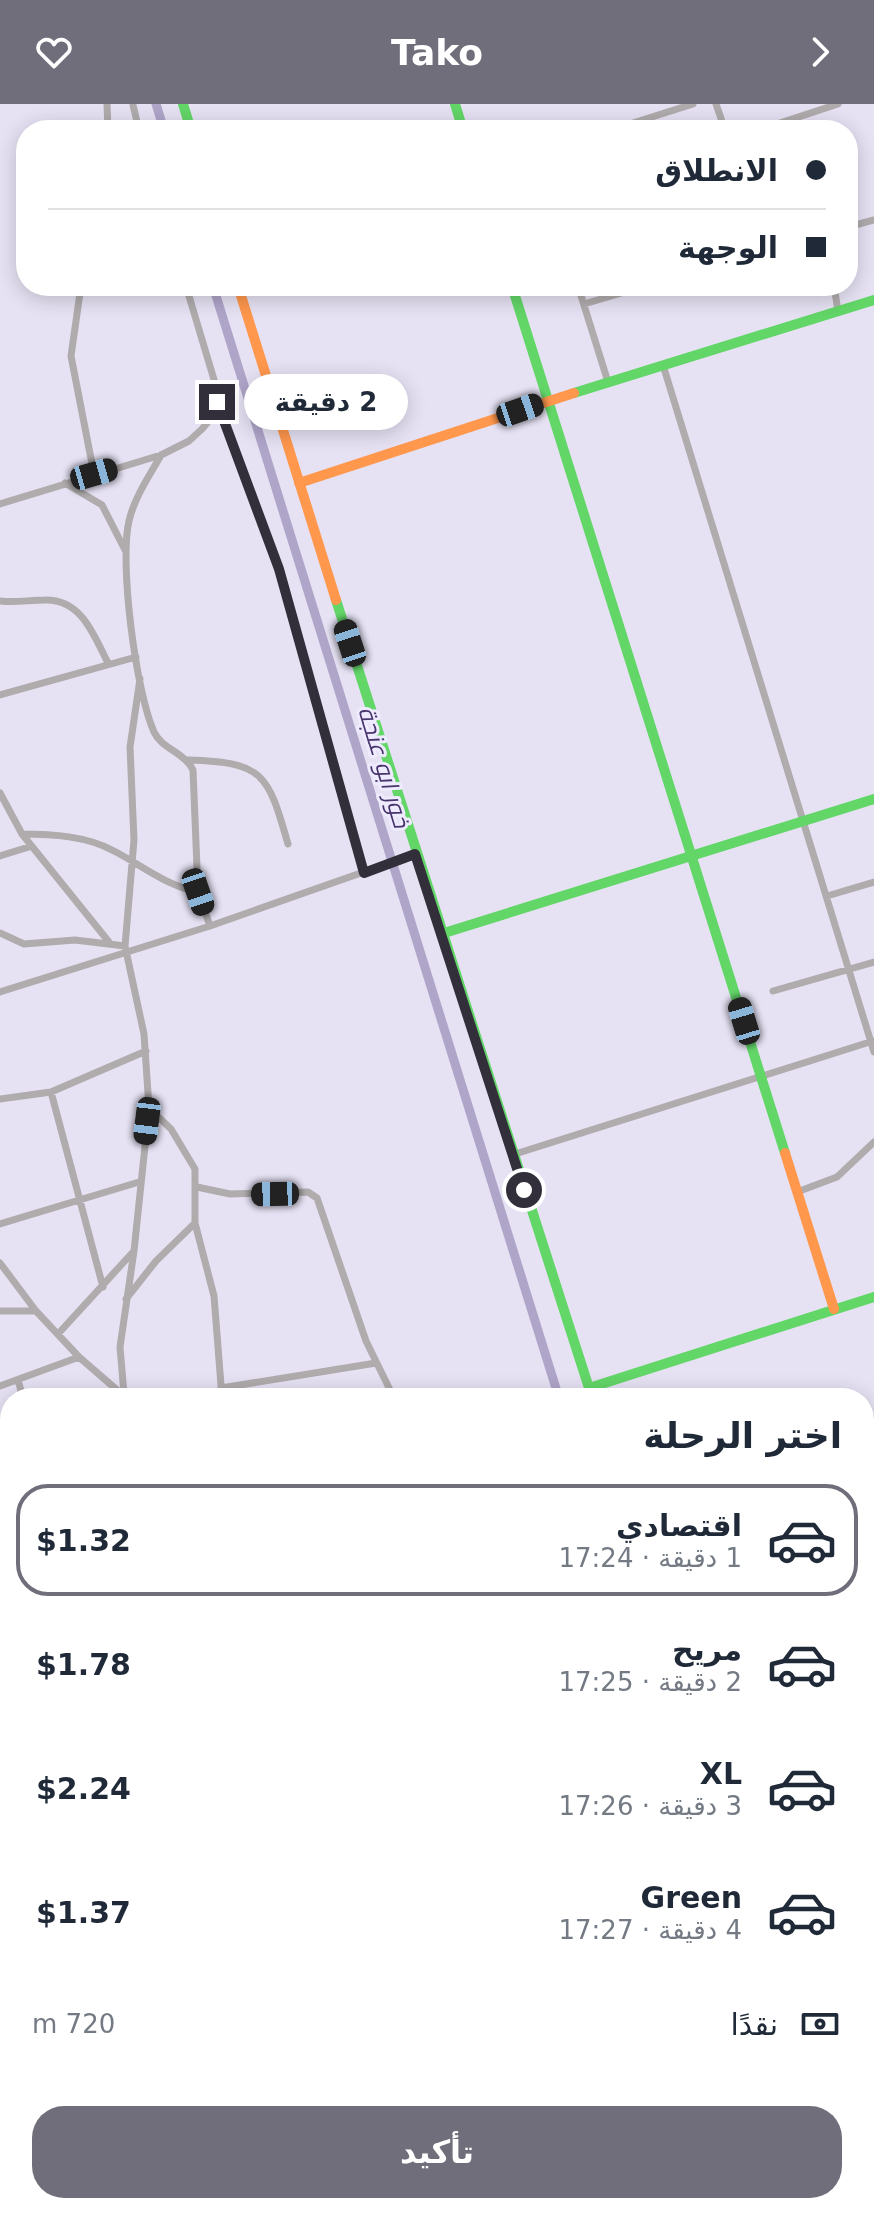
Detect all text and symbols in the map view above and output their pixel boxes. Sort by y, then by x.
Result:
icon: heart [32,30,76,74]
icon: forward [798,30,842,74]
text: Tako [391,32,483,73]
text: الانطلاق [655,153,778,188]
text: الوجهة [678,230,778,265]
callout: 2 دقيقة [245,374,409,430]
route end [199,384,235,420]
text: 2 دقيقة [275,387,377,417]
car [493,391,547,429]
car [68,456,120,492]
car [331,616,369,670]
water label: خور ابو عنجة [352,703,416,833]
car [179,865,217,919]
car [726,995,762,1047]
car [132,1096,162,1146]
route start [506,1172,542,1208]
car [251,1182,299,1206]
text: اختر الرحلة [643,1415,842,1456]
icon: car [766,1504,838,1576]
text: اقتصادي [616,1508,742,1543]
text: $1.32 [36,1523,131,1558]
text: 1 دقيقة · 17:24 [559,1543,742,1573]
icon: car [766,1628,838,1700]
text: مريح [672,1632,742,1667]
text: $1.78 [36,1647,131,1682]
text: 2 دقيقة · 17:25 [559,1667,742,1697]
icon: car [766,1752,838,1824]
text: XL [700,1756,742,1791]
text: $2.24 [36,1771,131,1806]
text: 3 دقيقة · 17:26 [559,1791,742,1821]
icon: car [766,1876,838,1948]
text: Green [641,1880,742,1915]
text: $1.37 [36,1895,131,1930]
text: 4 دقيقة · 17:27 [559,1915,742,1945]
icon: cash [798,2002,842,2046]
text: نقدًا [730,2007,778,2042]
text: 720 m [32,2009,115,2039]
button: تأكيد [32,2106,842,2198]

